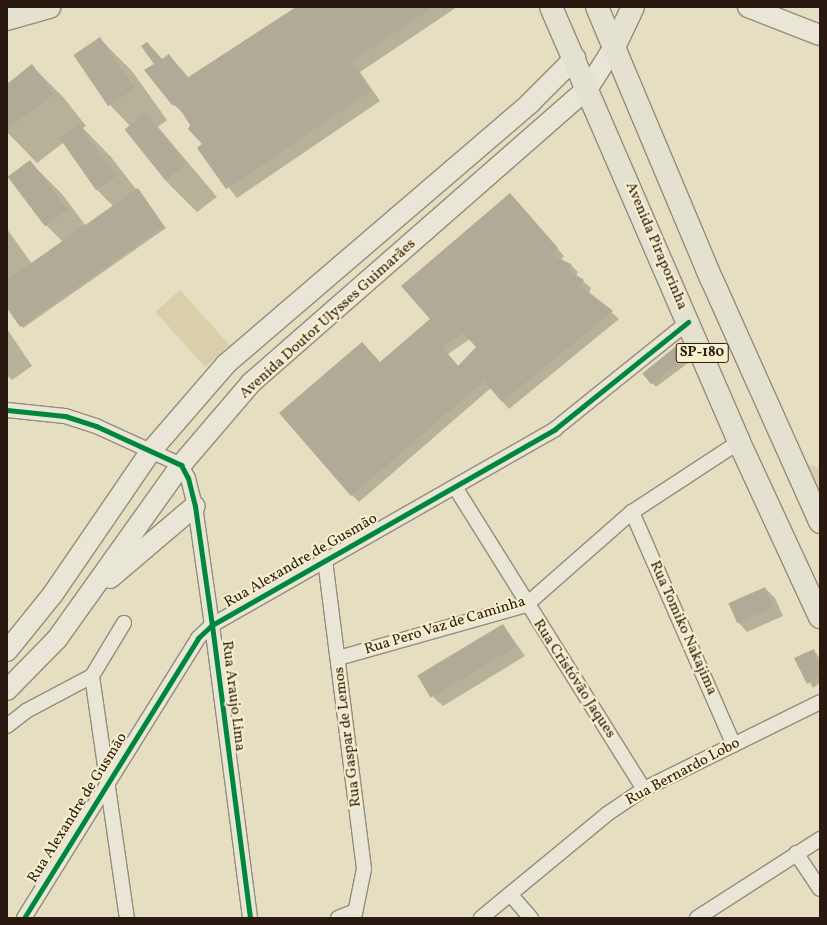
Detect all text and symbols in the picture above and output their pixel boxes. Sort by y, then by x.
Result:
street label: Avenida Piraporinha [621,180,691,312]
street label: Avenida Doutor Ulysses Guimarães [236,235,420,403]
road number: SP-180 [675,341,729,365]
street label: Rua Alexandre de Gusmão [221,510,381,612]
street label: Rua Tomiko Nakajima [645,558,721,698]
street label: Rua Pero Vaz de Caminha [362,593,528,659]
street label: Rua Cristóvão Jaques [529,616,619,742]
street label: Rua Araujo Lima [217,640,249,752]
street label: Rua Gaspar de Lemos [330,666,366,808]
street label: Rua Alexandre de Gusmão [24,730,132,886]
street label: Rua Bernardo Lobo [623,734,743,810]

